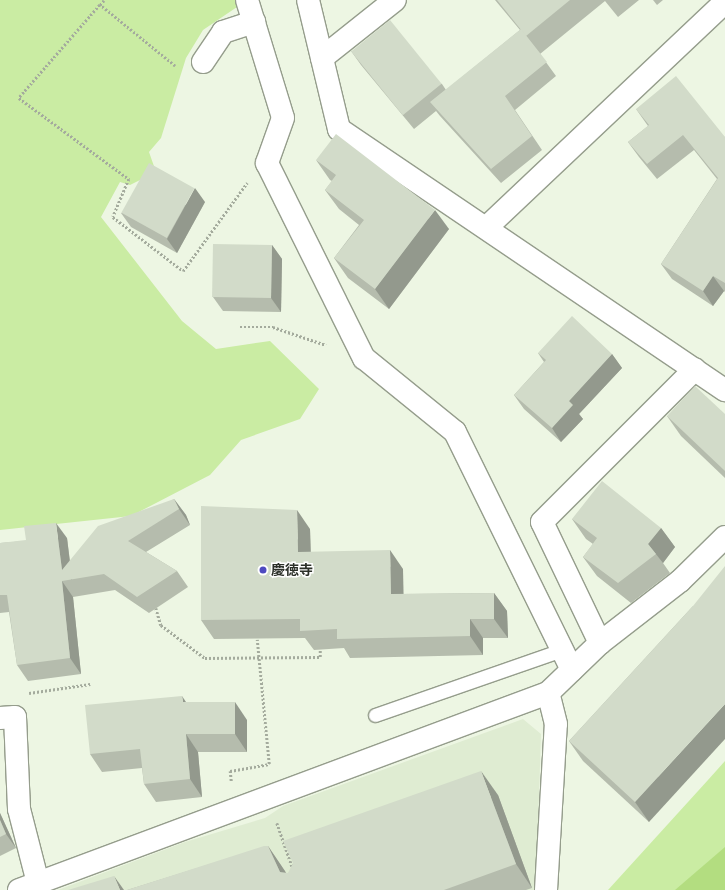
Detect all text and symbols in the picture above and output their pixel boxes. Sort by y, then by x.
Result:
place label: 慶徳寺 [271,562,313,578]
marker: 慶徳寺 [258,565,268,575]

